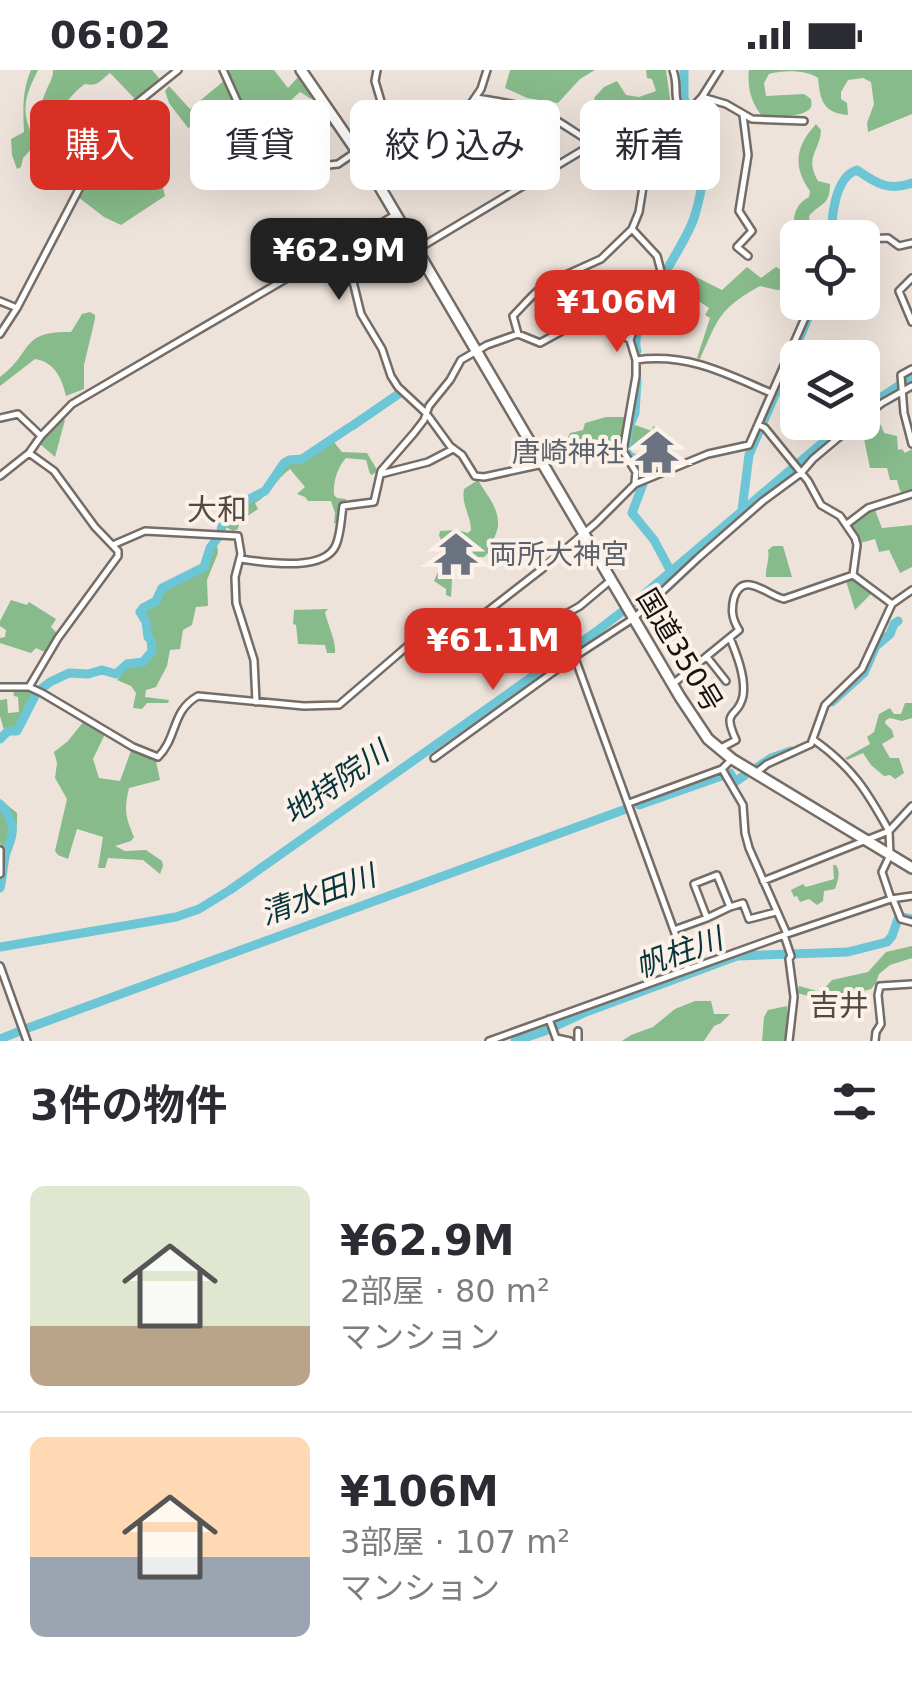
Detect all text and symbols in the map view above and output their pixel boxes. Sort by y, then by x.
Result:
text: 06:02 [50,13,171,57]
chip: 購入 [30,100,170,190]
chip: 賃貸 [190,100,330,190]
chip: 絞り込み [350,100,560,190]
chip: 新着 [580,100,720,190]
pin: ¥62.9M [258,218,420,303]
map controls [780,220,880,440]
button: locate [780,220,880,320]
text: ¥62.9M [272,231,406,269]
pin: ¥106M [547,270,687,355]
text: ¥106M [557,283,677,321]
button: layers [780,340,880,440]
temple icon: 唐崎神社 [633,428,681,476]
place label: 唐崎神社 [512,436,624,469]
district label: 大和 [187,492,247,527]
temple icon: 両所大神宮 [432,530,480,578]
place label: 両所大神宮 [489,538,629,571]
street label: 国道350号 [630,583,729,718]
pin: ¥61.1M [412,608,574,693]
text: ¥61.1M [426,621,560,659]
water label: 地持院川 [277,732,397,831]
water label: 清水田川 [255,857,383,931]
water label: 帆柱川 [631,920,730,984]
district label: 吉井 [809,988,869,1023]
icon: filters [827,1074,882,1129]
text: 3件の物件 [30,1081,227,1130]
text: ¥62.9M [340,1216,515,1265]
icon: home [110,1226,230,1346]
text: 2部屋 · 80 m² [340,1272,550,1310]
text: マンション [340,1318,500,1356]
text: ¥106M [340,1467,499,1516]
icon: home [110,1477,230,1597]
text: 3部屋 · 107 m² [340,1523,570,1561]
text: マンション [340,1569,500,1607]

